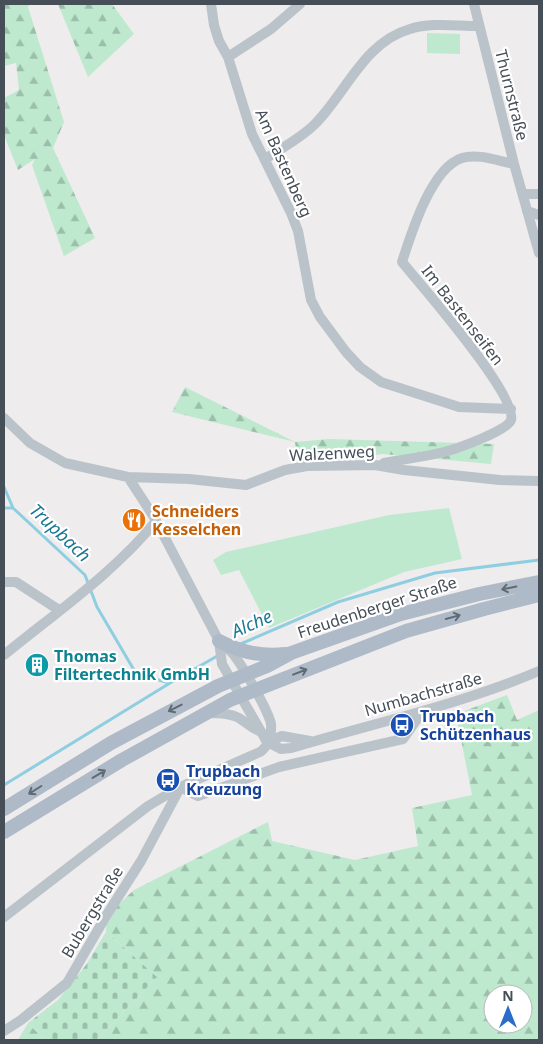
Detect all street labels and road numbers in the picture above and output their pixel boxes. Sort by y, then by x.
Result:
street label: Thurnstraße [490,47,534,143]
street label: Am Bastenberg [250,105,318,221]
street label: Im Bastenseifen [417,260,509,370]
street label: Walzenweg [289,440,375,466]
street label: Freudenberger Straße [295,571,459,643]
street label: Numbachstraße [362,667,484,721]
street label: Bubergstraße [56,862,128,962]

